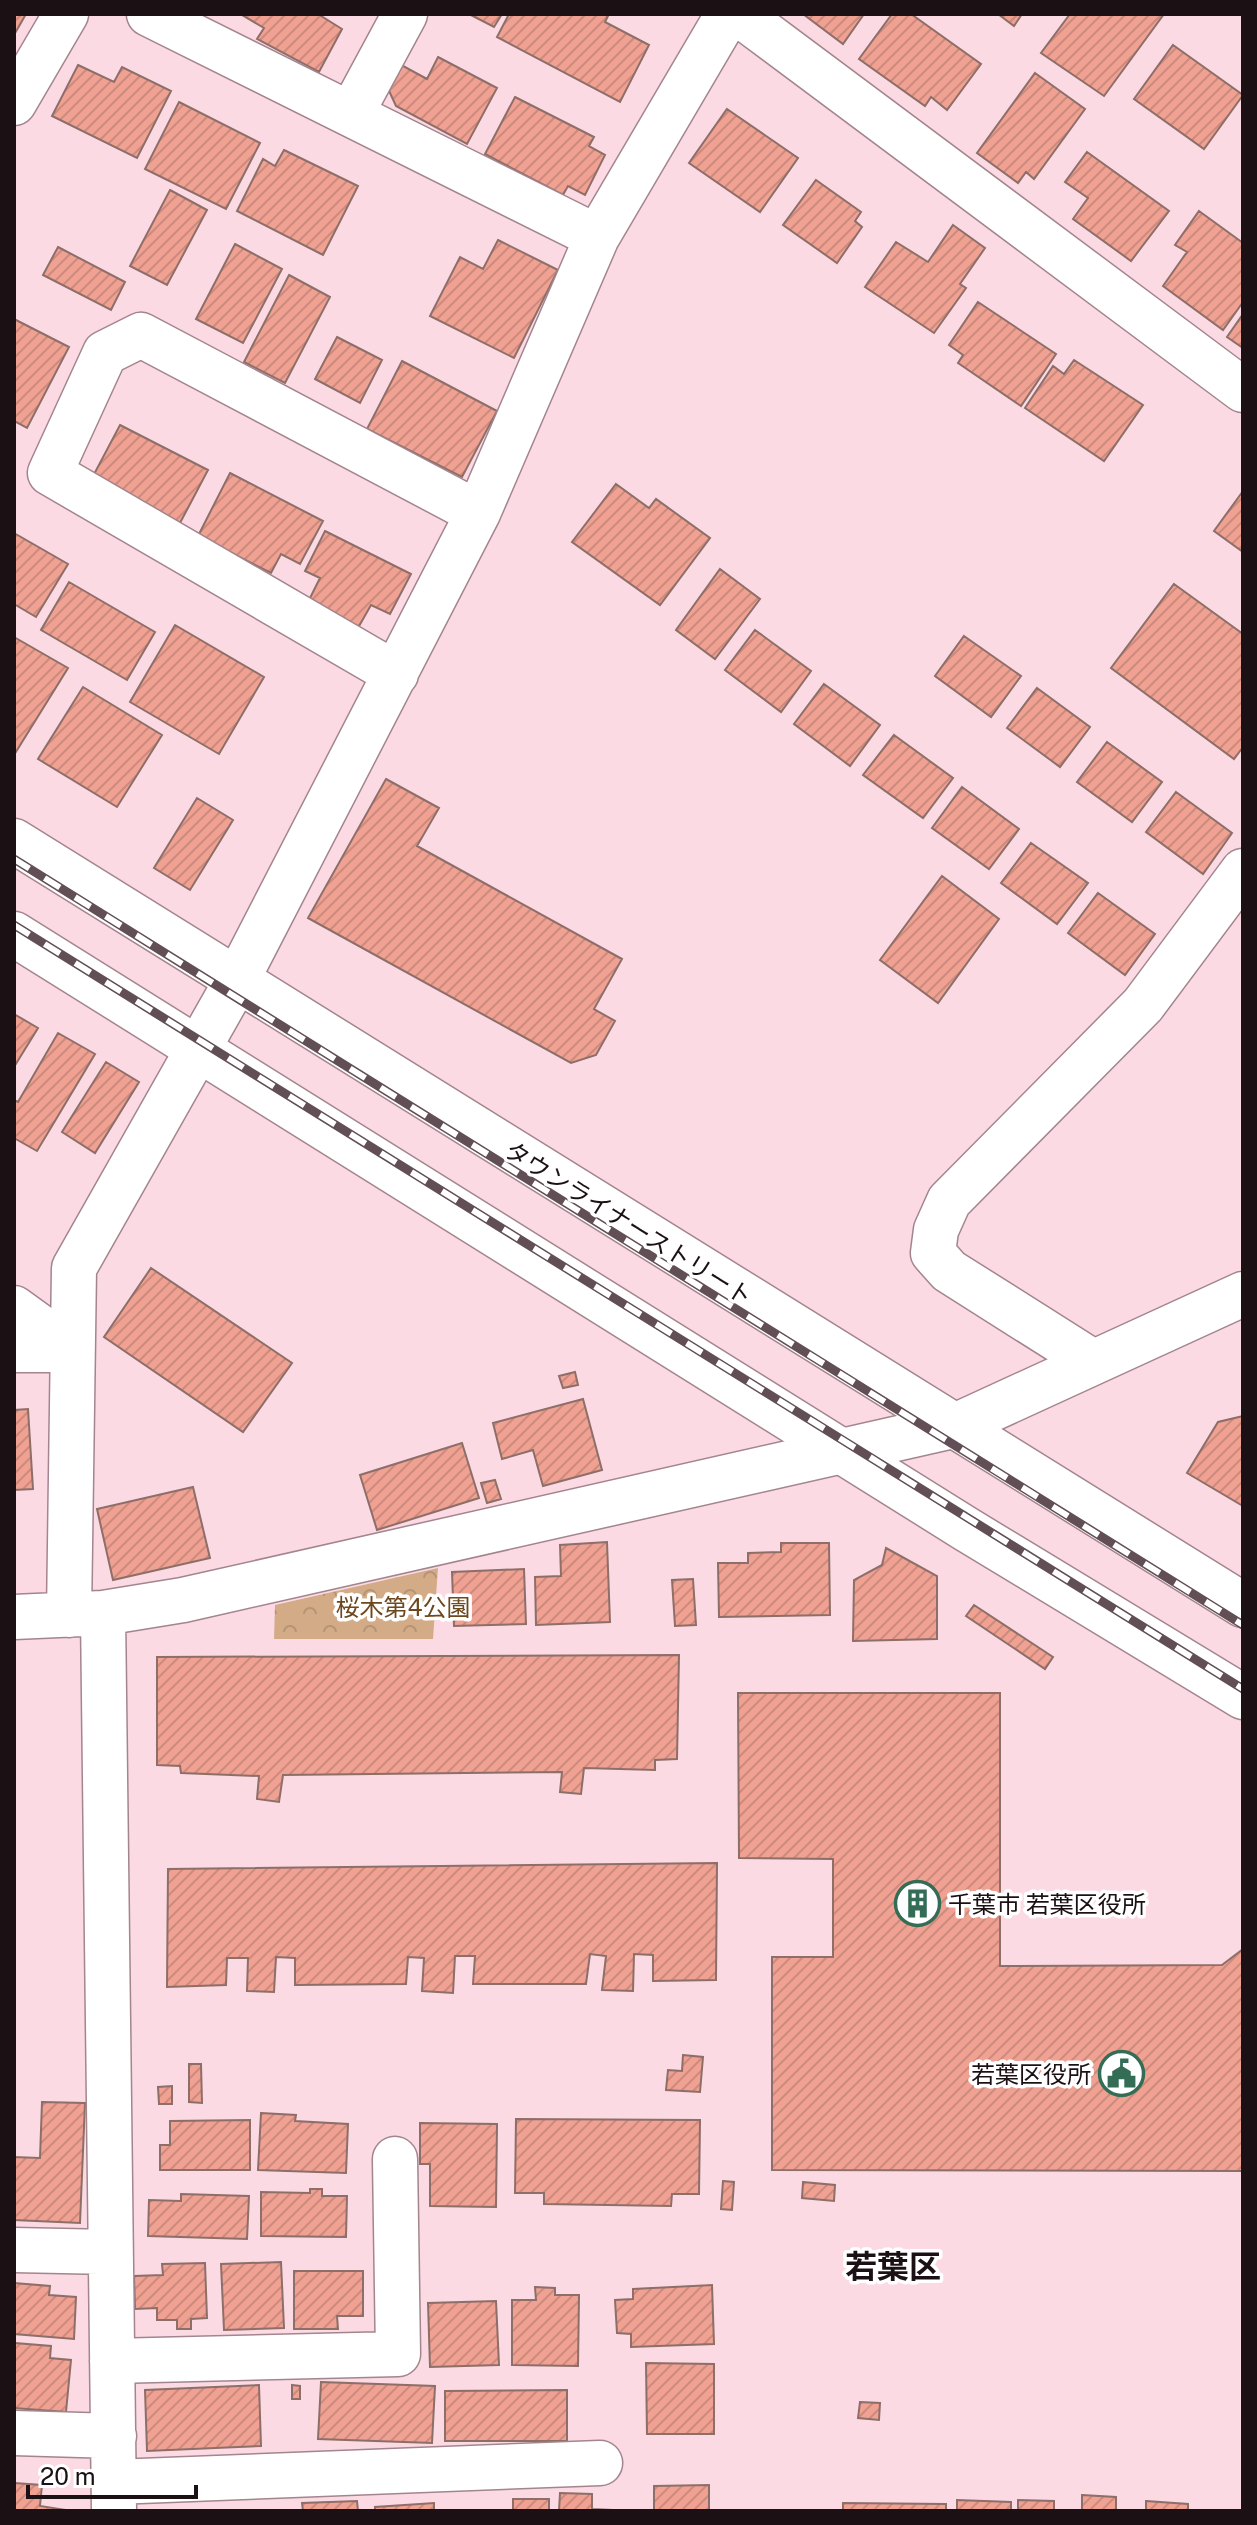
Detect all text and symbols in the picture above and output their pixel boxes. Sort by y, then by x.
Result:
street label: タウンライナーストリート [500,1135,758,1311]
park label: 桜木第4公園 [335,1593,471,1621]
building icon: 千葉市 若葉区役所 [893,1880,941,1928]
place label: 千葉市 若葉区役所 [948,1890,1146,1918]
public building icon: 若葉区役所 [1098,2050,1146,2098]
place label: 若葉区役所 [971,2060,1091,2088]
district label: 若葉区 [845,2248,941,2285]
scale bar [28,2449,196,2499]
text: 20 m [40,2462,96,2490]

